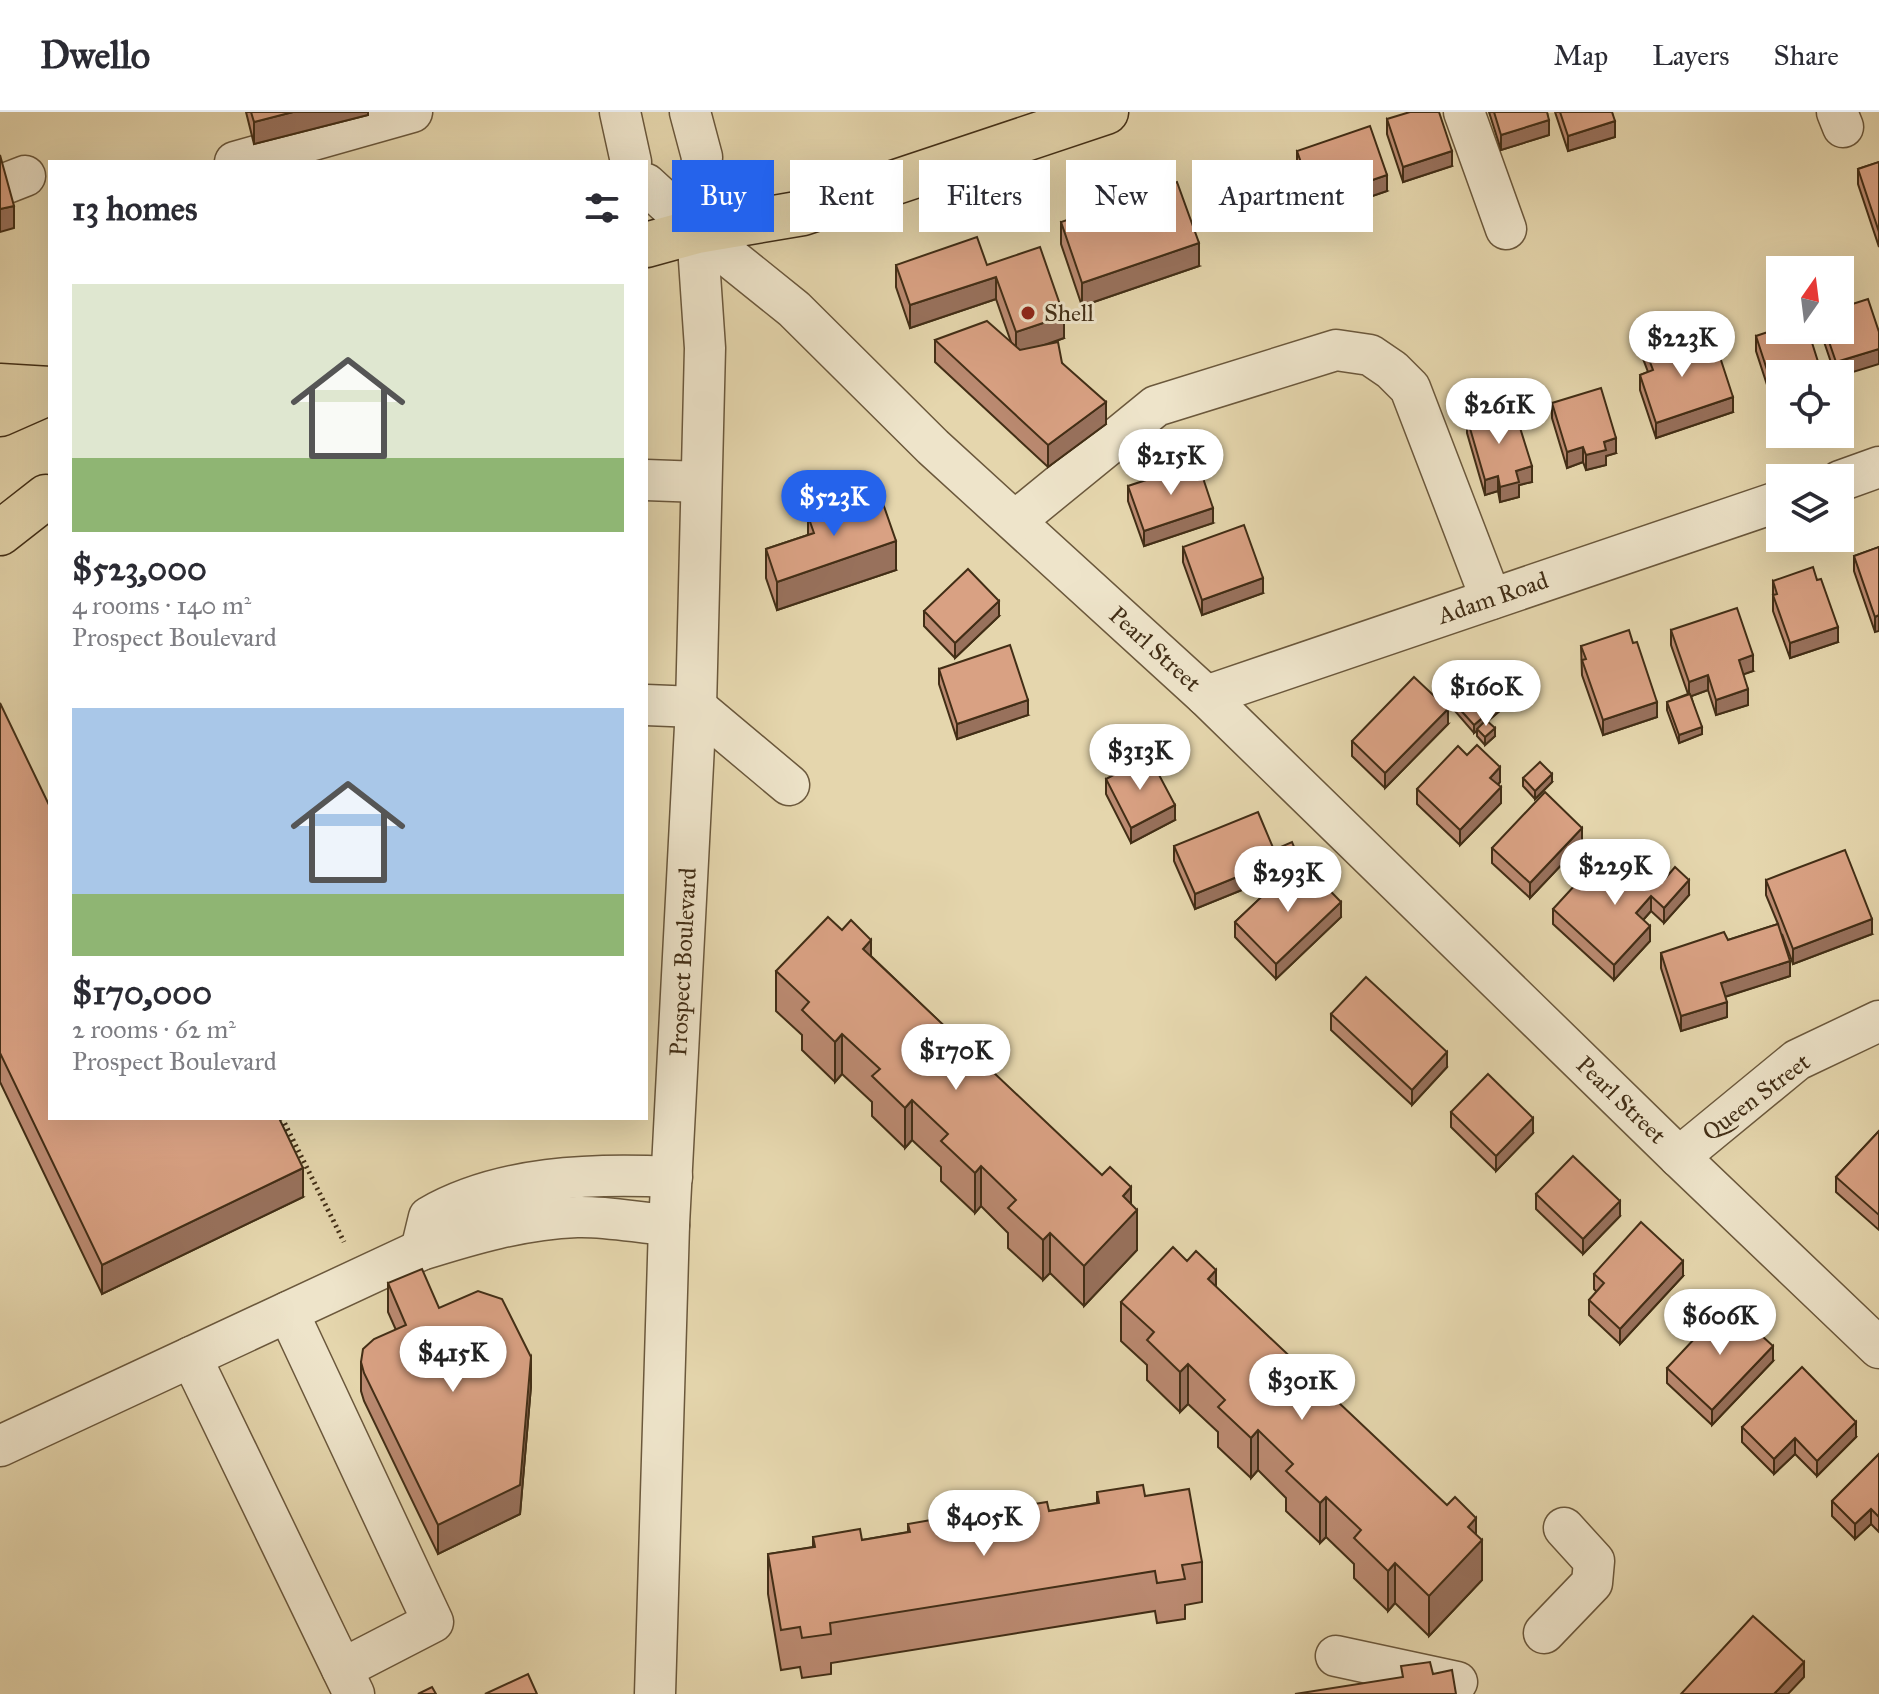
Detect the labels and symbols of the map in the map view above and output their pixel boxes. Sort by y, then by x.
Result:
north arrow [1766,256,1854,344]
place label: Shell [1044,298,1095,328]
marker: Shell [1019,304,1037,322]
pin: $223K [1626,311,1738,379]
pin: $261K [1443,378,1555,446]
pin: $215K [1115,429,1227,497]
pin: $523K [778,470,890,538]
street label: Adam Road [1433,565,1552,631]
street label: Pearl Street [1103,600,1208,698]
pin: $160K [1430,660,1542,728]
pin: $313K [1084,724,1196,792]
pin: $229K [1559,839,1671,907]
pin: $293K [1232,846,1344,914]
street label: Prospect Boulevard [663,867,703,1057]
pin: $170K [900,1024,1012,1092]
street label: Queen Street [1696,1046,1816,1147]
street label: Pearl Street [1570,1050,1673,1151]
pin: $606K [1664,1289,1776,1357]
pin: $415K [397,1326,509,1394]
pin: $301K [1246,1354,1358,1422]
pin: $405K [928,1490,1040,1558]

